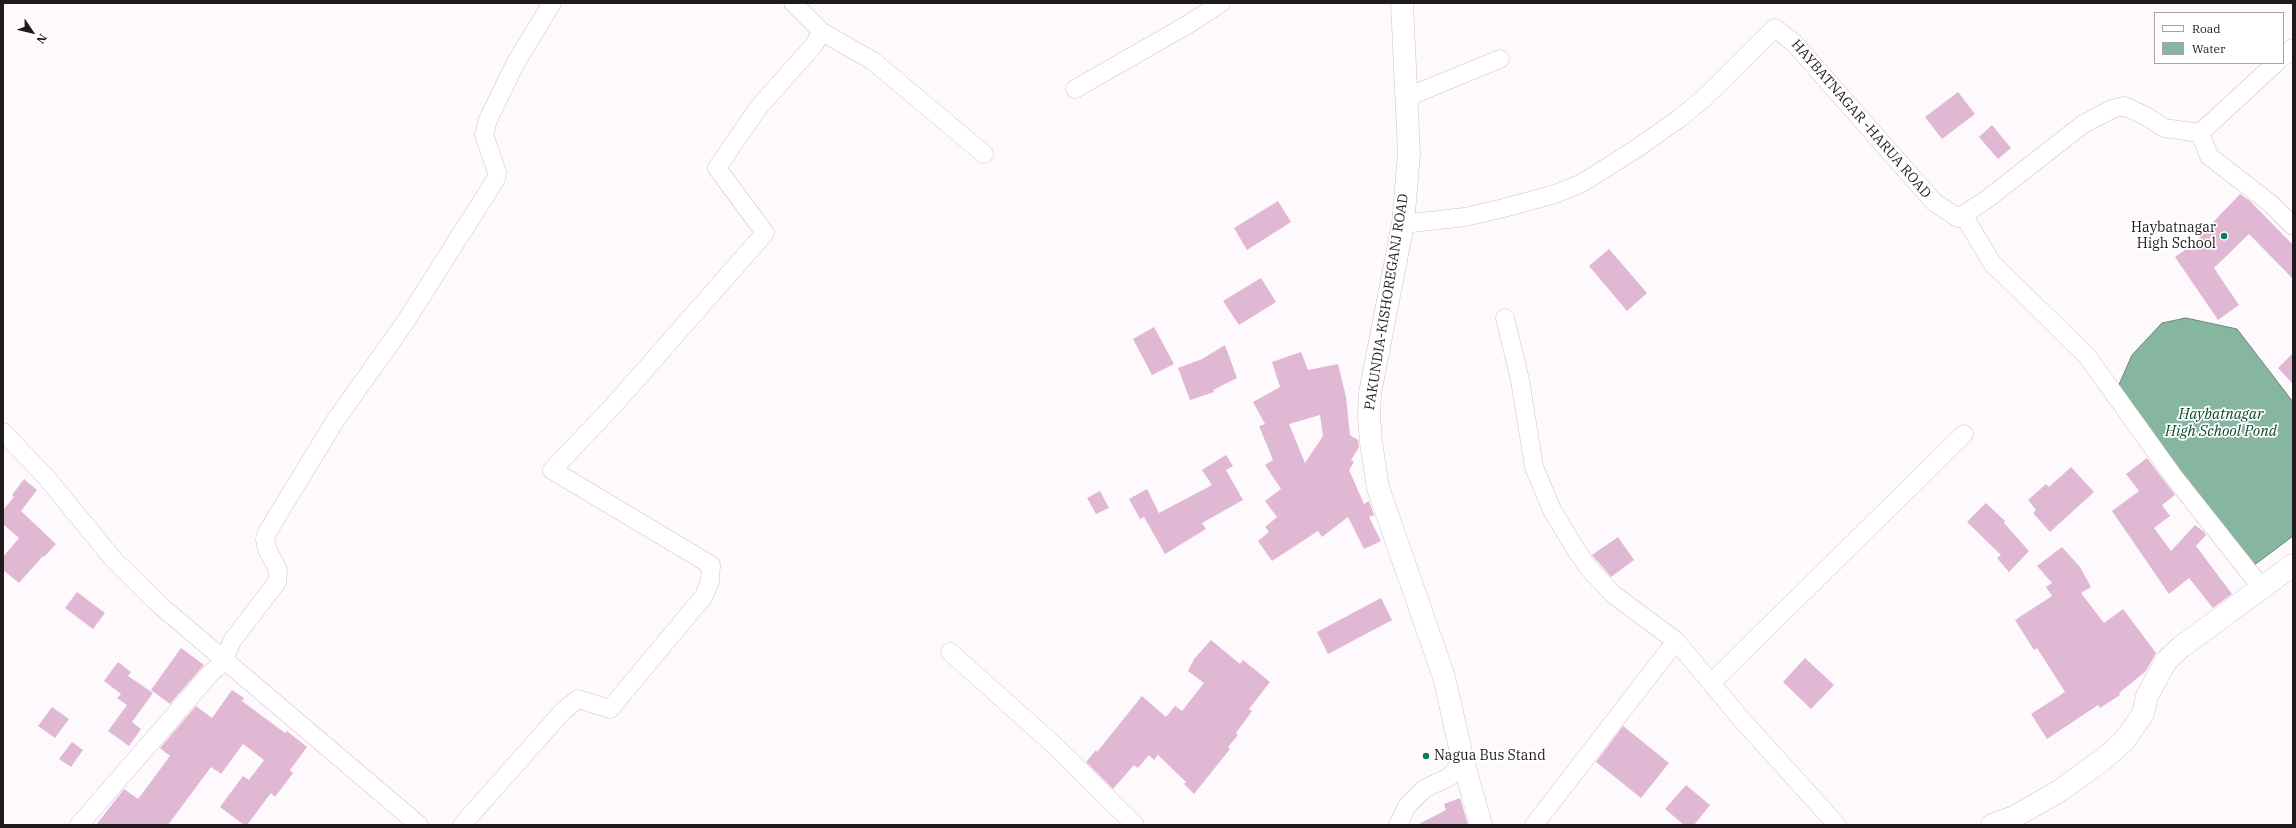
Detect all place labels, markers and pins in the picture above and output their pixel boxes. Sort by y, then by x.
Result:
place label: Haybatnagar High School [2131,220,2216,252]
marker: Haybatnagar High School [2219,231,2229,241]
place label: Nagua Bus Stand [1434,748,1546,764]
marker: Nagua Bus Stand [1421,751,1431,761]

